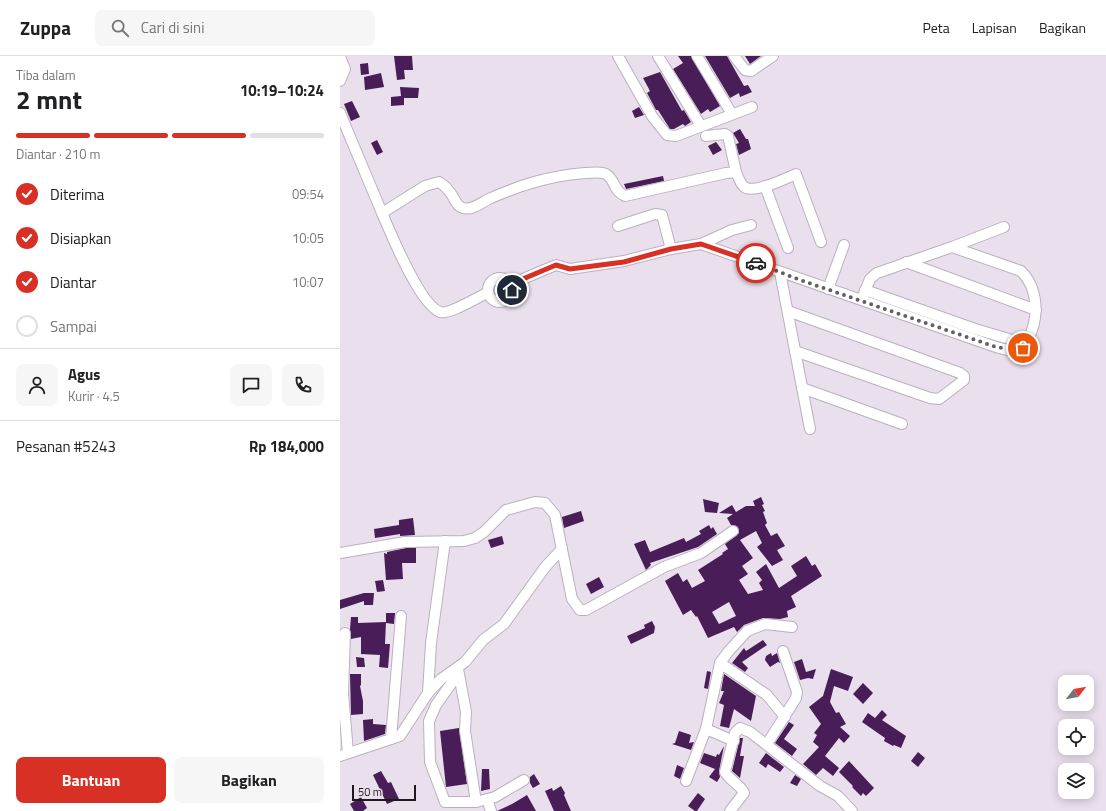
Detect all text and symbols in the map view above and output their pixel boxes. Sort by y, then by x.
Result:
search box [95,10,375,46]
text: Zuppa [20,13,71,42]
text: Cari di sini [141,16,204,39]
icon: search [109,17,131,39]
text: Peta [922,17,950,38]
text: Lapisan [972,17,1017,38]
text: Bagikan [1039,17,1086,38]
text: Tiba dalam [16,65,76,85]
text: 10:19–10:24 [240,79,324,102]
text: 2 mnt [16,80,82,119]
text: Diantar · 210 m [16,144,100,164]
icon: check [16,183,38,205]
text: Diterima [50,183,104,206]
text: 09:54 [292,184,324,204]
icon: check [16,227,38,249]
text: Disiapkan [50,227,111,250]
text: 10:05 [292,228,324,248]
courier [736,243,776,283]
icon: car [745,252,767,274]
icon: check [16,271,38,293]
text: Diantar [50,271,96,294]
text: 10:07 [292,272,324,292]
pin [495,273,529,307]
icon: home [501,279,523,301]
text: Sampai [50,315,97,338]
pin [1006,331,1040,365]
icon: bag [1012,337,1034,359]
text: Agus [68,363,100,386]
button: person [16,364,58,406]
button: chat [230,364,272,406]
button: phone [282,364,324,406]
text: Kurir · 4.5 [68,386,120,406]
text: Pesanan #5243 [16,435,116,458]
text: Rp 184,000 [249,435,324,458]
north arrow [1058,675,1094,711]
map controls [1058,675,1094,799]
button: locate [1058,719,1094,755]
button: Bantuan [16,757,166,803]
button: Bagikan [174,757,324,803]
button: layers [1058,763,1094,799]
scale bar [352,783,416,802]
text: 50 m [358,784,382,800]

